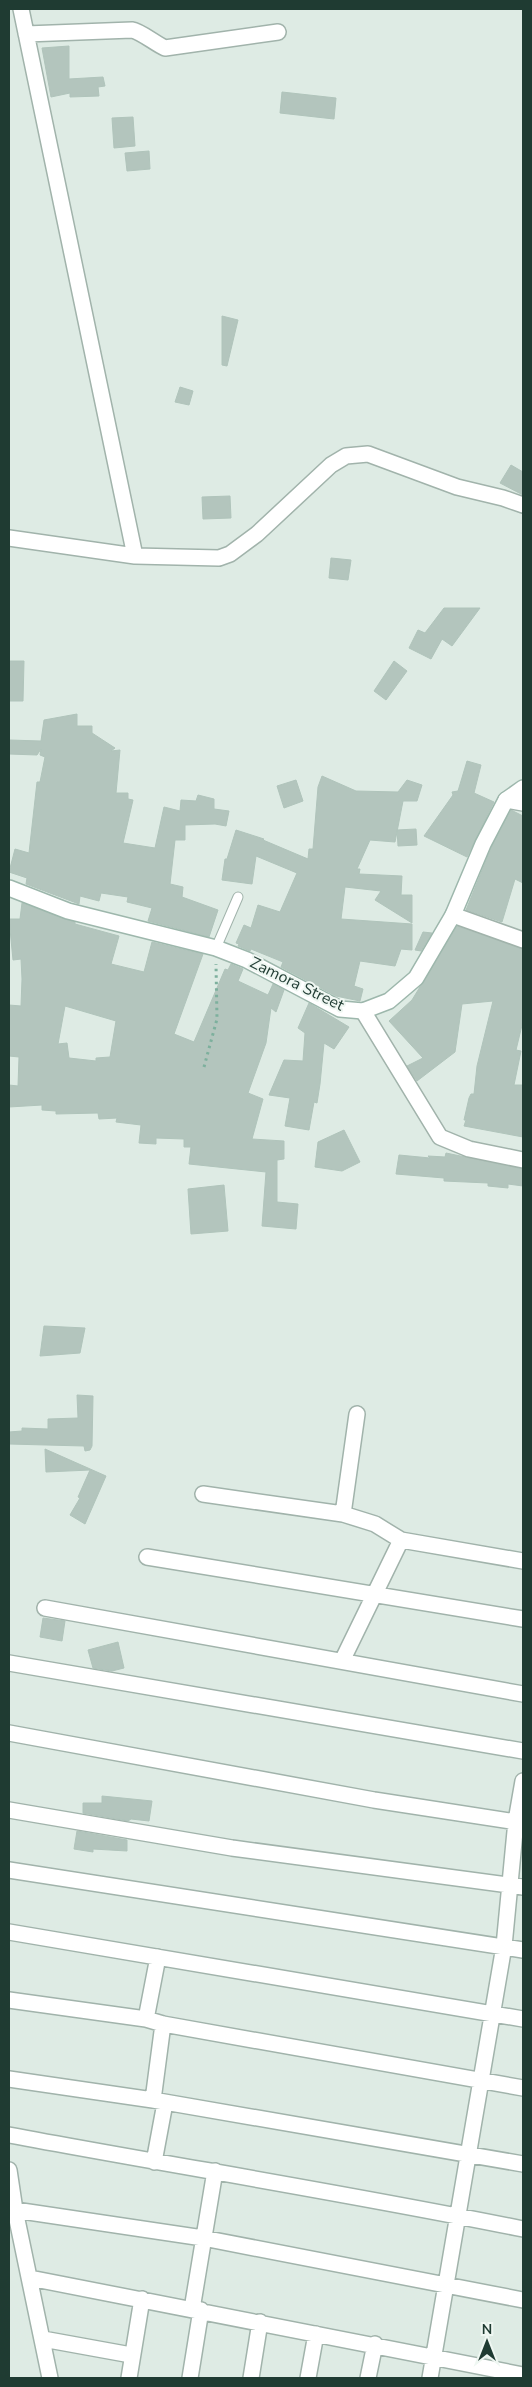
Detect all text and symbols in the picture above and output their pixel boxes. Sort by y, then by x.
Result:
street label: Zamora Street [246,952,348,1016]
north arrow [462,2317,512,2367]
text: N [482,2320,492,2339]

